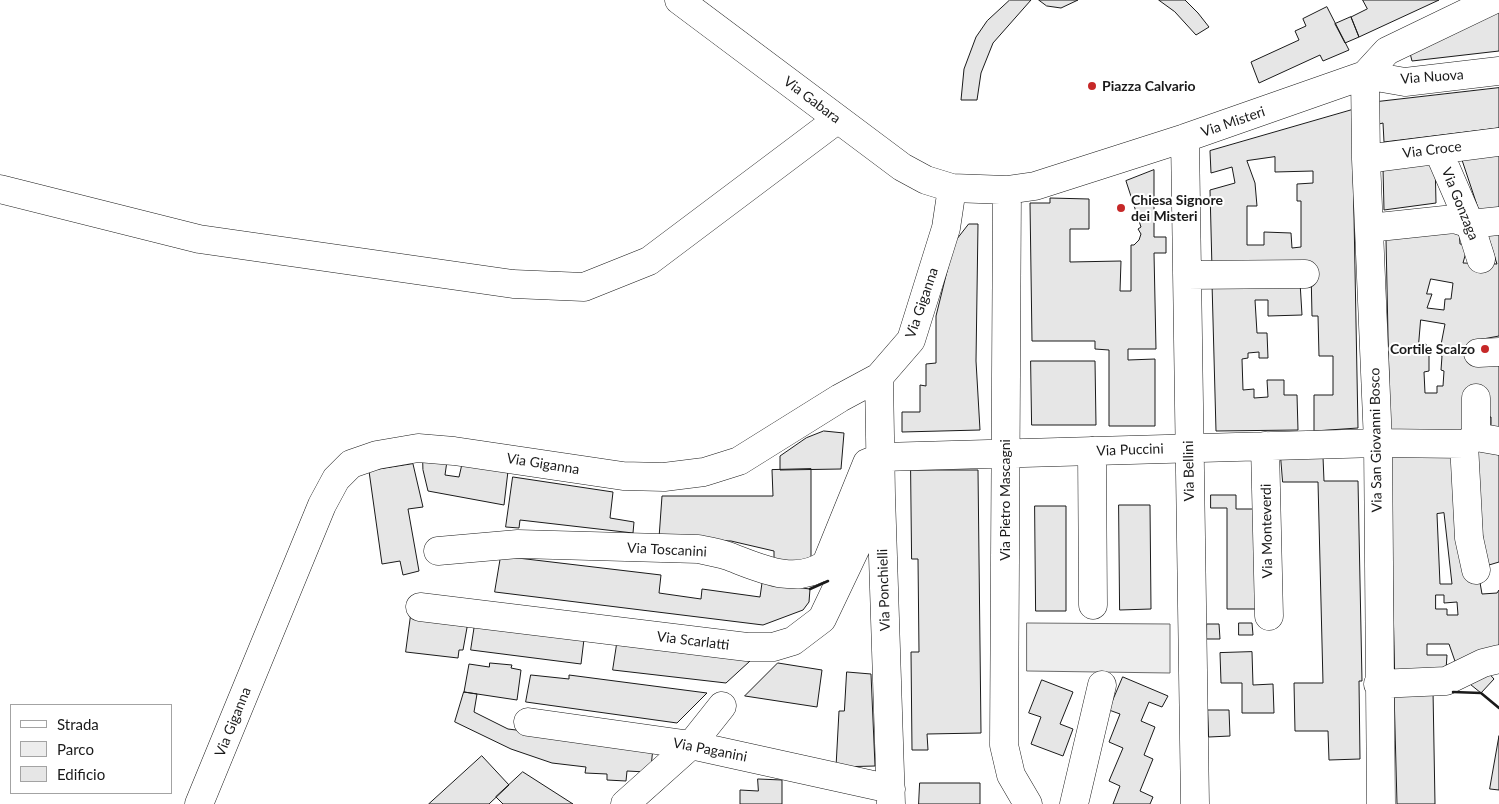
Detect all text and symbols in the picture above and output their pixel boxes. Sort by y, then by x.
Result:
street label: Via Nuova [1400,66,1464,88]
street label: Via Gabara [780,73,844,127]
place label: Piazza Calvario [1102,78,1196,94]
marker: Piazza Calvario [1086,80,1098,92]
street label: Via Misteri [1199,103,1267,141]
street label: Via Croce [1402,138,1462,162]
street label: Via Gonzaga [1438,165,1482,243]
place label: Chiesa Signore dei Misteri [1131,192,1223,224]
marker: Chiesa Signore dei Misteri [1115,202,1127,214]
street label: Via Giganna [902,265,942,341]
place label: Cortile Scalzo [1390,341,1475,357]
marker: Cortile Scalzo [1479,343,1491,355]
street label: Via San Giovanni Bosco [1366,368,1386,512]
street label: Via Pietro Mascagni [997,439,1013,561]
street label: Via Puccini [1096,440,1164,460]
street label: Via Bellini [1180,440,1198,502]
street label: Via Giganna [505,450,581,478]
street label: Via Monteverdi [1258,484,1276,578]
street label: Via Toscanini [627,540,707,560]
street label: Via Ponchielli [874,549,894,631]
street label: Via Scarlatti [656,628,730,654]
street label: Via Giganna [211,685,255,759]
legend [10,704,172,794]
text: Strada [57,715,99,733]
street label: Via Paganini [672,735,748,765]
text: Parco [57,740,94,758]
text: Edificio [57,765,105,783]

